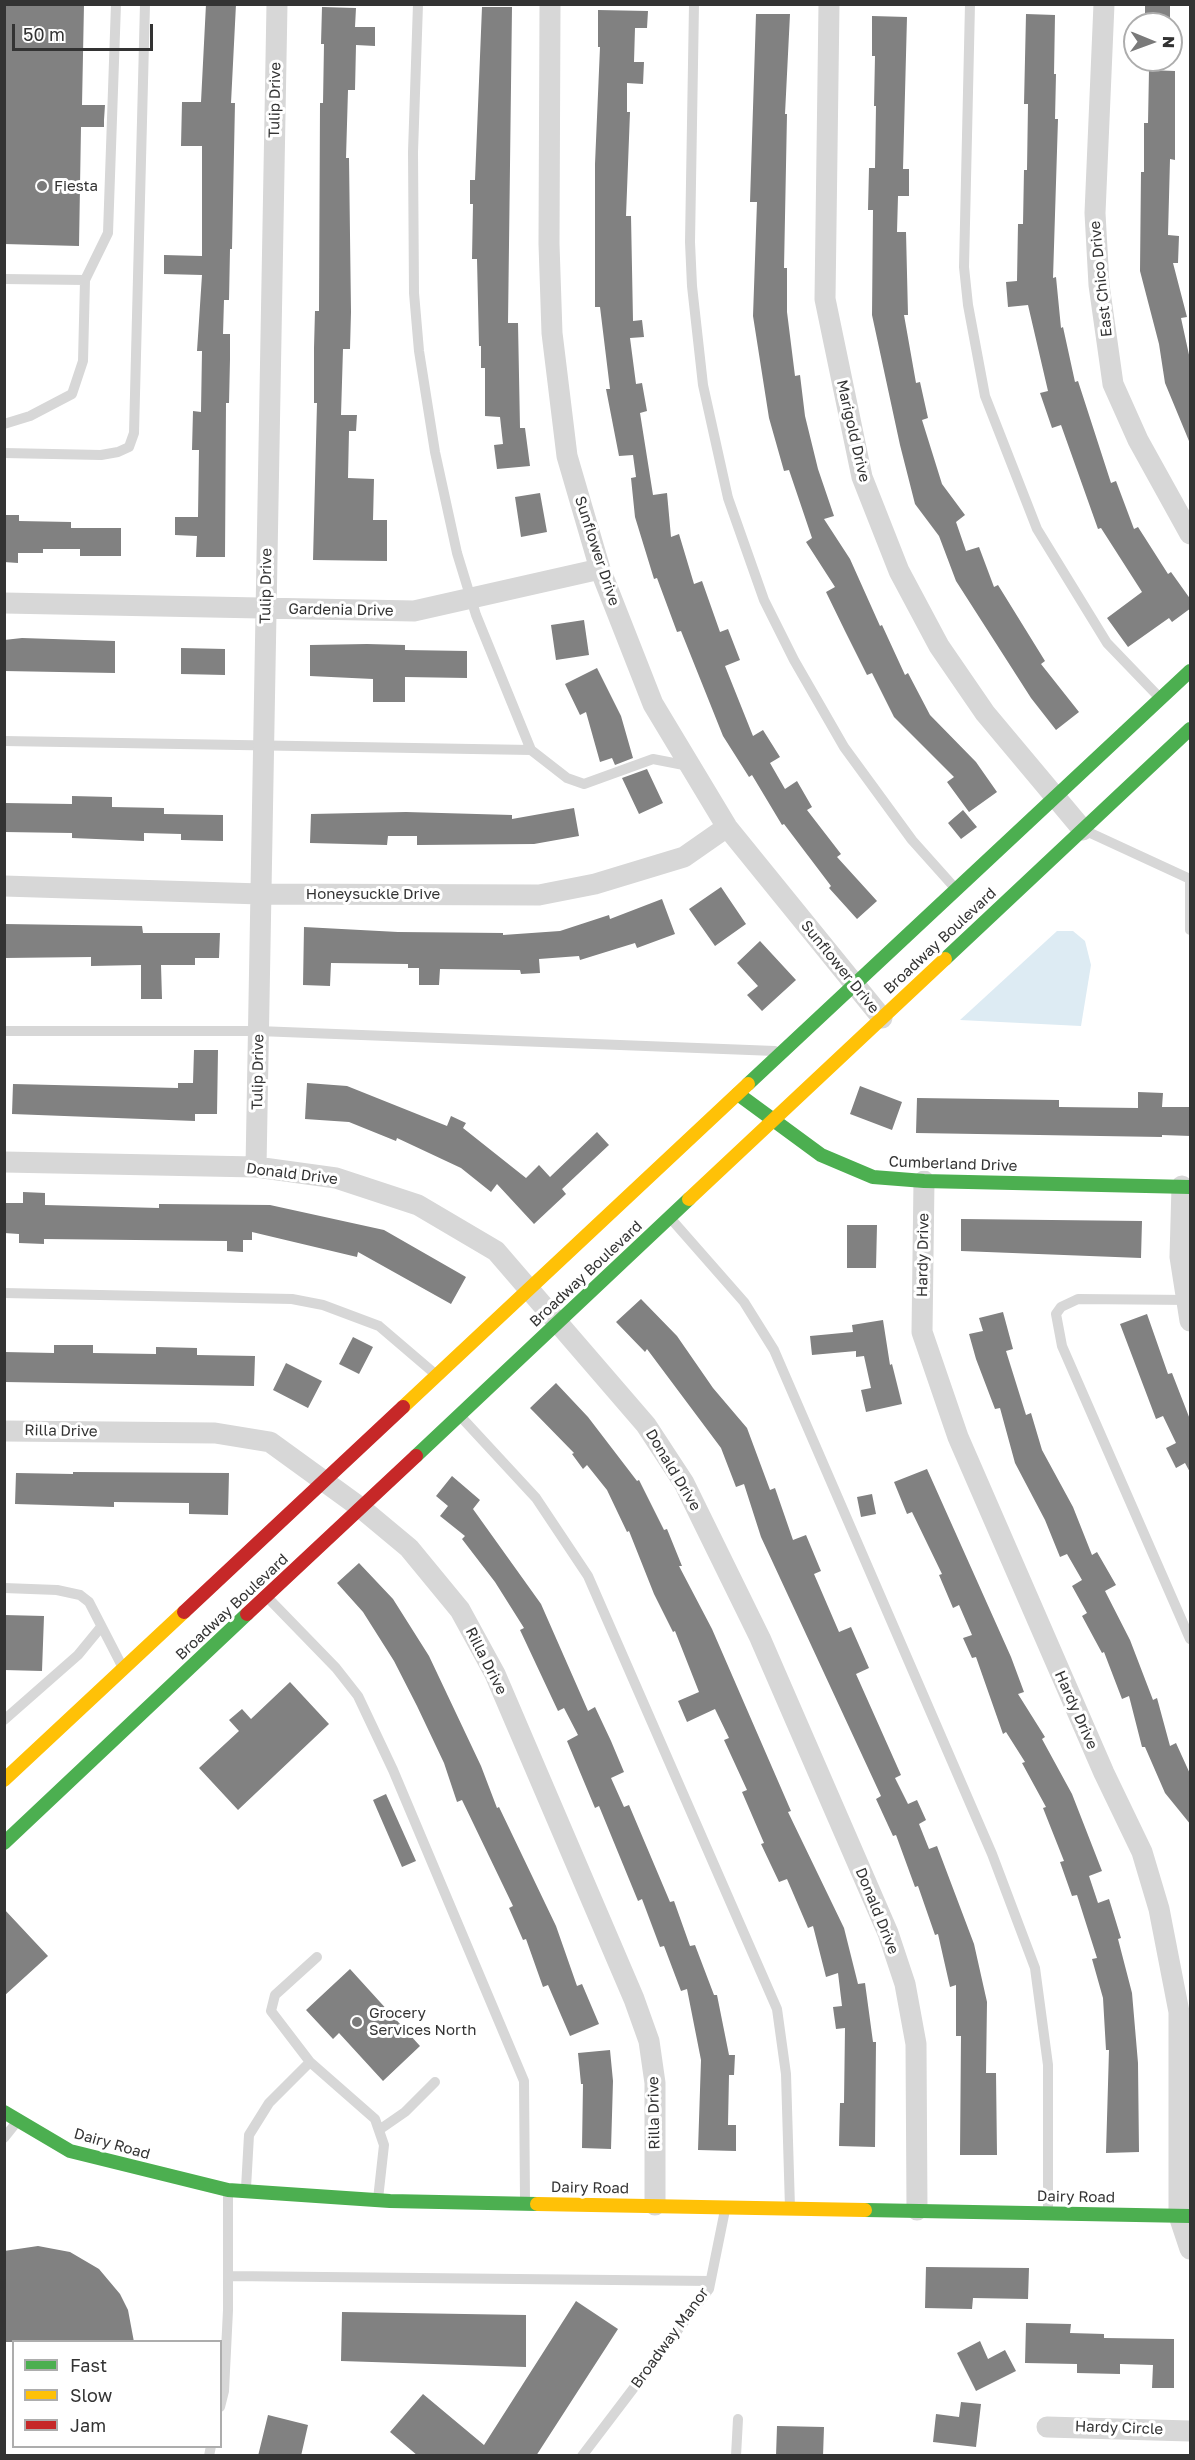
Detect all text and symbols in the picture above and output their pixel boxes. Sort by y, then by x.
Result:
scale bar [15,12,156,50]
north arrow [1123,12,1183,72]
text: 50 m [23,23,65,45]
text: N [1159,36,1179,49]
street label: Tulip Drive [265,62,285,138]
place label: Fiesta [54,177,98,195]
marker: Fiesta [35,179,49,193]
street label: East Chico Drive [1086,220,1116,338]
street label: Marigold Drive [833,378,873,484]
street label: Sunflower Drive [571,494,623,608]
street label: Tulip Drive [256,548,276,624]
street label: Gardenia Drive [288,600,394,620]
street label: Broadway Boulevard [880,884,1000,998]
street label: Honeysuckle Drive [306,885,440,903]
street label: Sunflower Drive [797,917,883,1017]
street label: Tulip Drive [248,1034,268,1110]
street label: Cumberland Drive [888,1153,1018,1175]
street label: Donald Drive [245,1159,339,1189]
street label: Hardy Drive [913,1213,933,1297]
street label: Broadway Boulevard [526,1217,646,1331]
street label: Rilla Drive [24,1421,98,1441]
street label: Donald Drive [642,1426,704,1514]
street label: Broadway Boulevard [172,1550,292,1664]
street label: Rilla Drive [461,1624,511,1698]
street label: Hardy Drive [1051,1668,1101,1752]
street label: Donald Drive [851,1865,903,1957]
place label: Grocery Services North [369,2004,476,2039]
marker: Grocery Services North [350,2015,364,2029]
street label: Rilla Drive [644,2076,664,2150]
street label: Dairy Road [72,2125,152,2163]
street label: Dairy Road [551,2178,629,2198]
street label: Dairy Road [1037,2187,1115,2207]
street label: Broadway Manor [627,2284,713,2392]
legend [12,2340,222,2448]
text: Fast [70,2354,107,2376]
text: Slow [70,2384,112,2406]
text: Jam [70,2414,106,2436]
street label: Hardy Circle [1075,2417,1163,2439]

